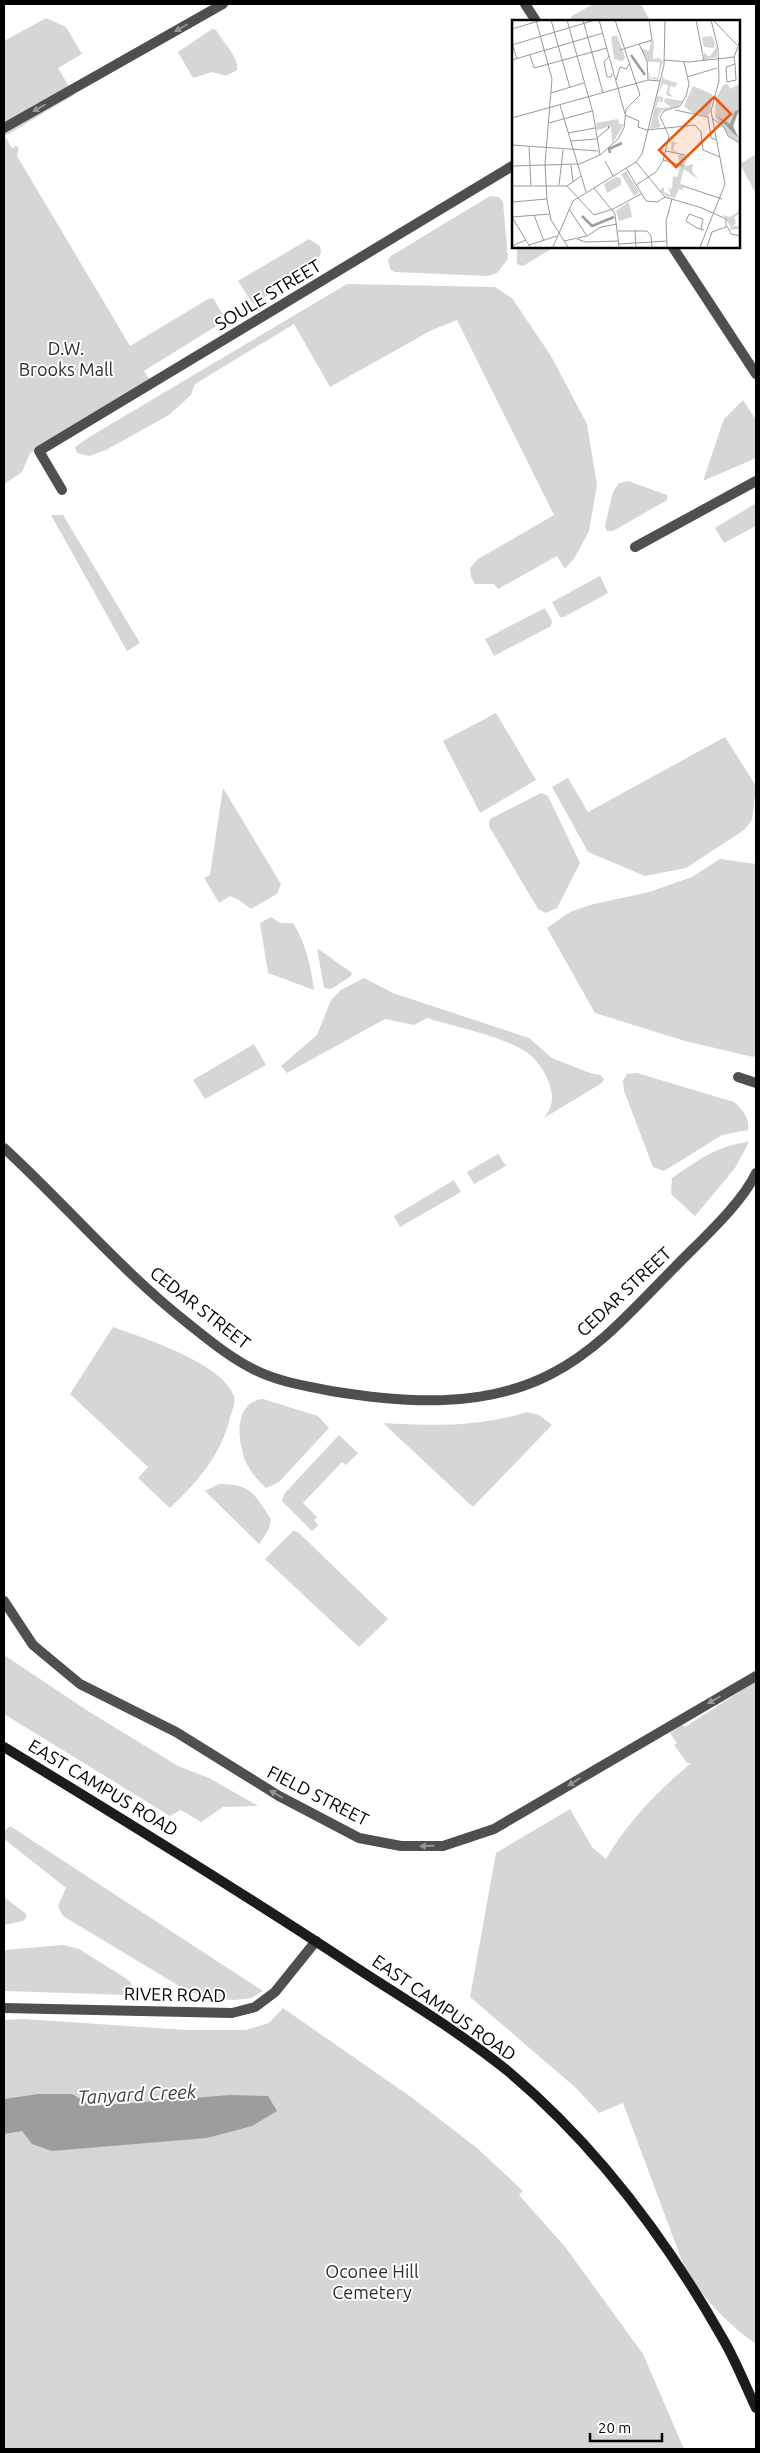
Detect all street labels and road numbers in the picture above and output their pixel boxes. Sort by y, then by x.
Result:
street label: SOULE STREET [211,255,324,334]
street label: CEDAR STREET [572,1243,675,1340]
street label: CEDAR STREET [147,1262,255,1353]
street label: EAST CAMPUS ROAD [25,1735,182,1840]
street label: FIELD STREET [264,1761,372,1829]
street label: EAST CAMPUS ROAD [369,1950,520,2064]
street label: RIVER ROAD [124,1983,226,2005]

